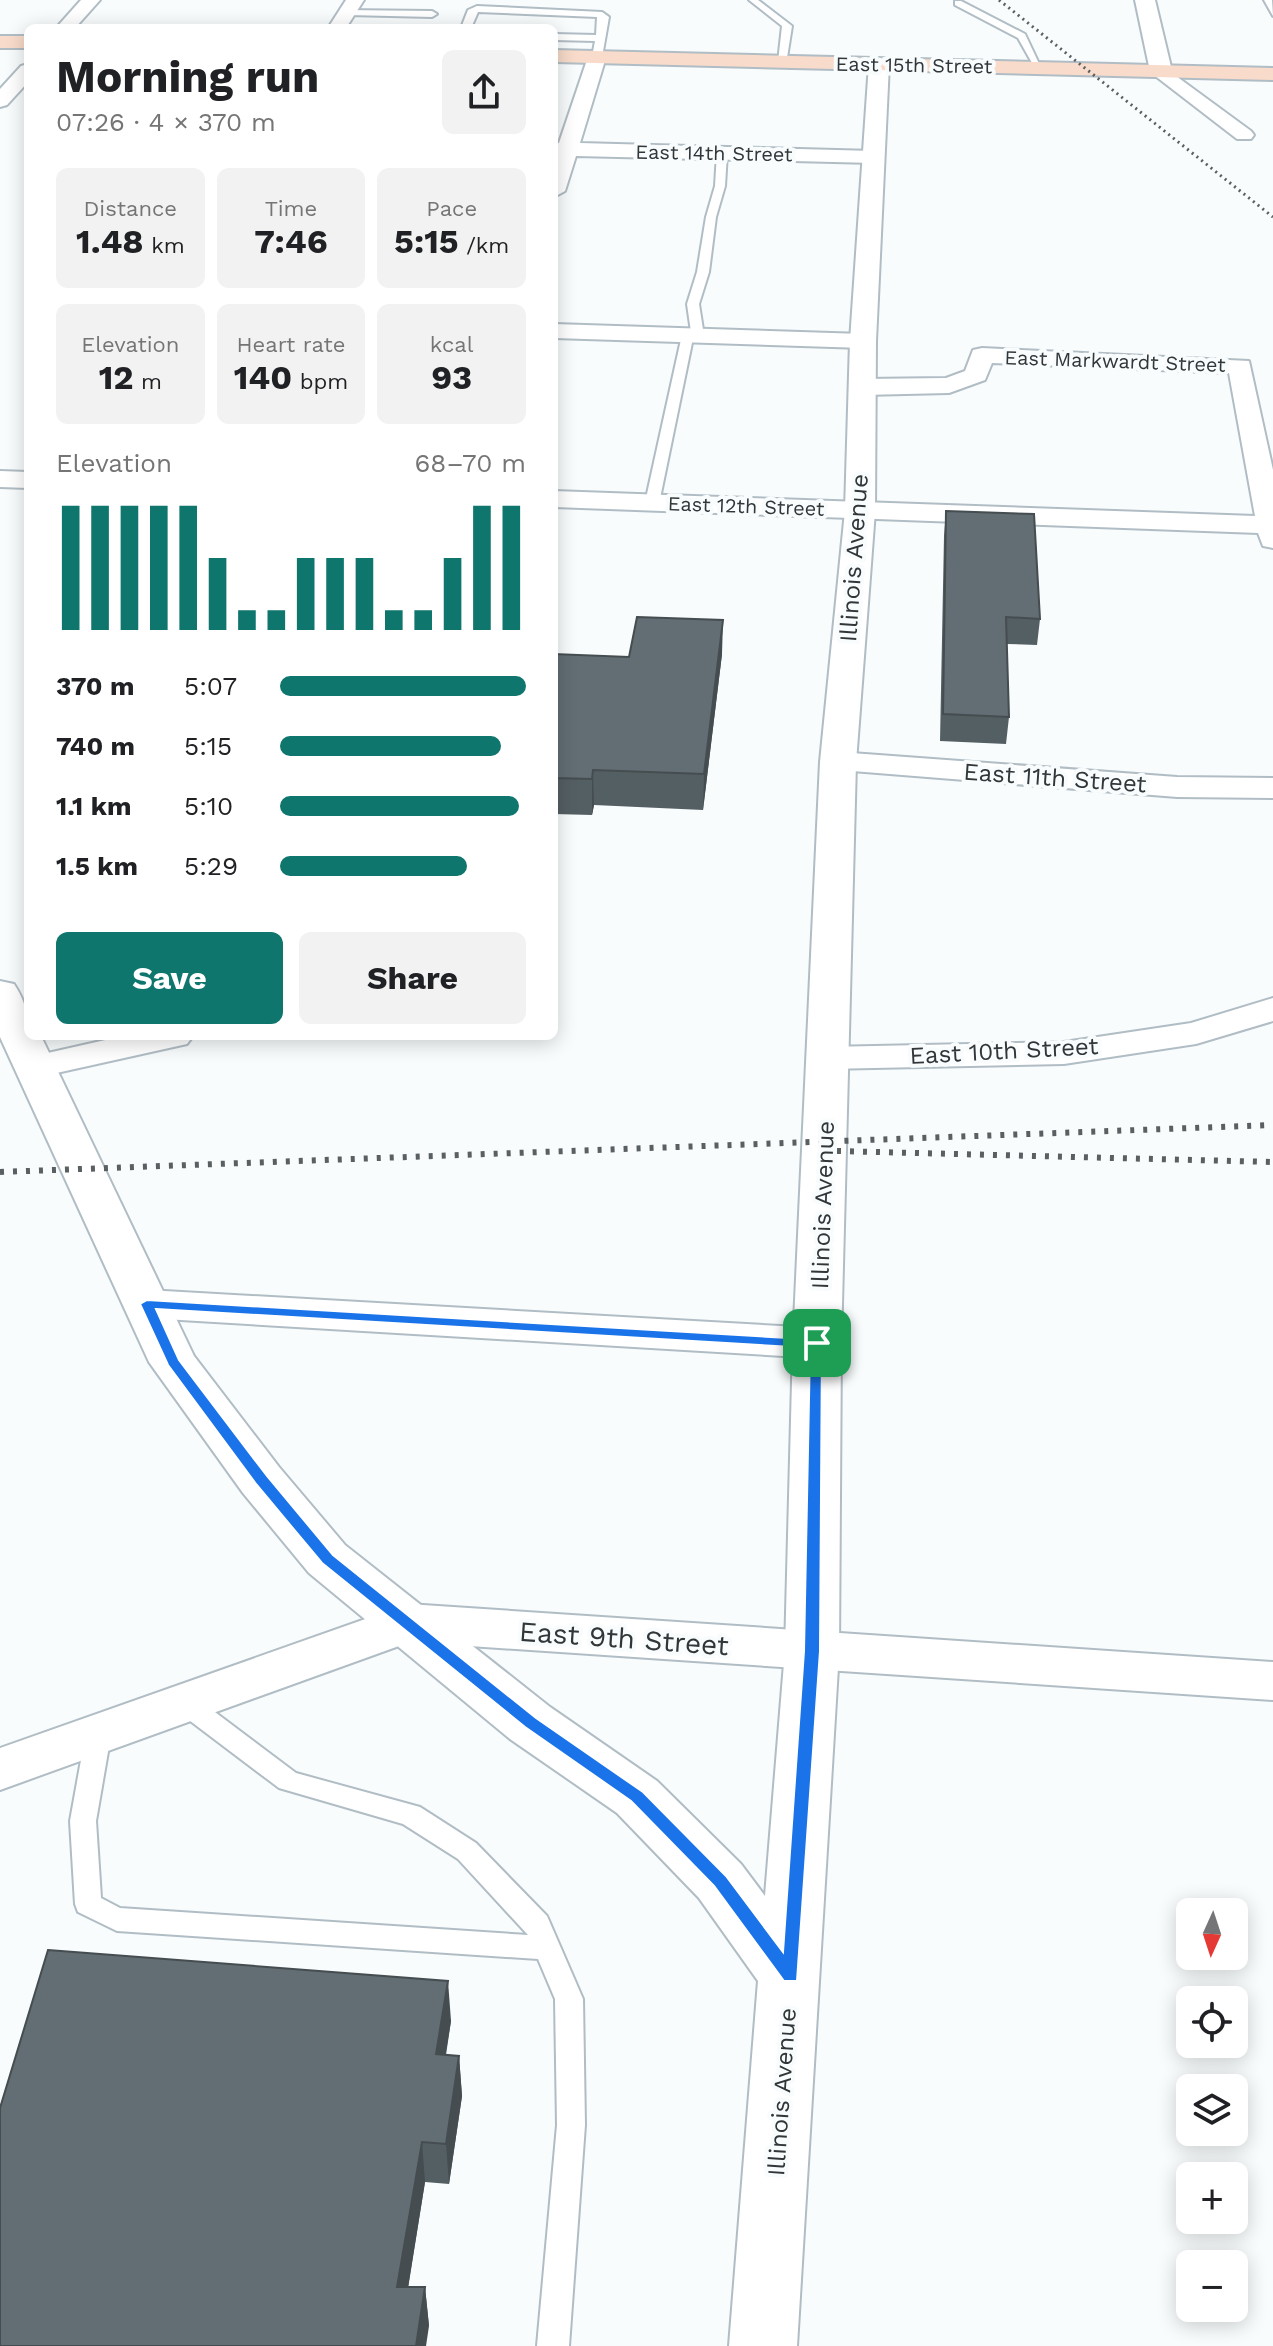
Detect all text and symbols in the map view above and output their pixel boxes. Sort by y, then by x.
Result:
button: share [442,50,526,134]
text: Morning run [56,51,319,103]
street label: East 15th Street [835,52,993,78]
text: 07:26 · 4 × 370 m [56,107,276,137]
street label: East 14th Street [635,140,793,166]
text: Distance [84,196,177,221]
text: Time [265,196,317,221]
text: Pace [426,196,477,221]
text: 1.48 [76,221,144,261]
text: 7:46 [254,221,328,261]
text: 5:15 [394,221,459,261]
text: km [144,233,185,258]
text: /km [459,233,509,258]
text: Elevation [81,332,179,357]
text: Heart rate [237,332,345,357]
text: kcal [430,332,473,357]
street label: East Markwardt Street [1004,345,1227,377]
text: 12 [99,357,134,397]
text: 140 [234,357,292,397]
text: 93 [431,357,472,397]
text: m [134,369,162,394]
text: bpm [292,369,348,394]
text: Elevation [56,448,172,478]
text: 68–70 m [415,448,526,478]
street label: Illinois Avenue [834,473,874,643]
street label: East 12th Street [667,491,825,521]
text: 370 m [56,671,134,701]
text: 5:07 [184,671,237,701]
text: 740 m [56,731,135,761]
text: 5:15 [184,731,232,761]
street label: East 11th Street [963,758,1147,798]
text: 1.1 km [56,791,131,821]
text: 5:10 [184,791,233,821]
text: 1.5 km [56,851,138,881]
text: 5:29 [184,851,238,881]
button: Save [56,932,283,1024]
button: Share [299,932,526,1024]
street label: East 10th Street [909,1032,1099,1070]
street label: Illinois Avenue [806,1120,840,1290]
pin [783,1309,851,1377]
icon: arrive [795,1321,839,1365]
street label: East 9th Street [518,1615,730,1662]
north arrow [1176,1898,1248,1970]
map controls [1176,1898,1248,2322]
button: locate [1176,1986,1248,2058]
street label: Illinois Avenue [762,2007,802,2177]
button: layers [1176,2074,1248,2146]
button: + [1176,2162,1248,2234]
button: − [1176,2250,1248,2322]

